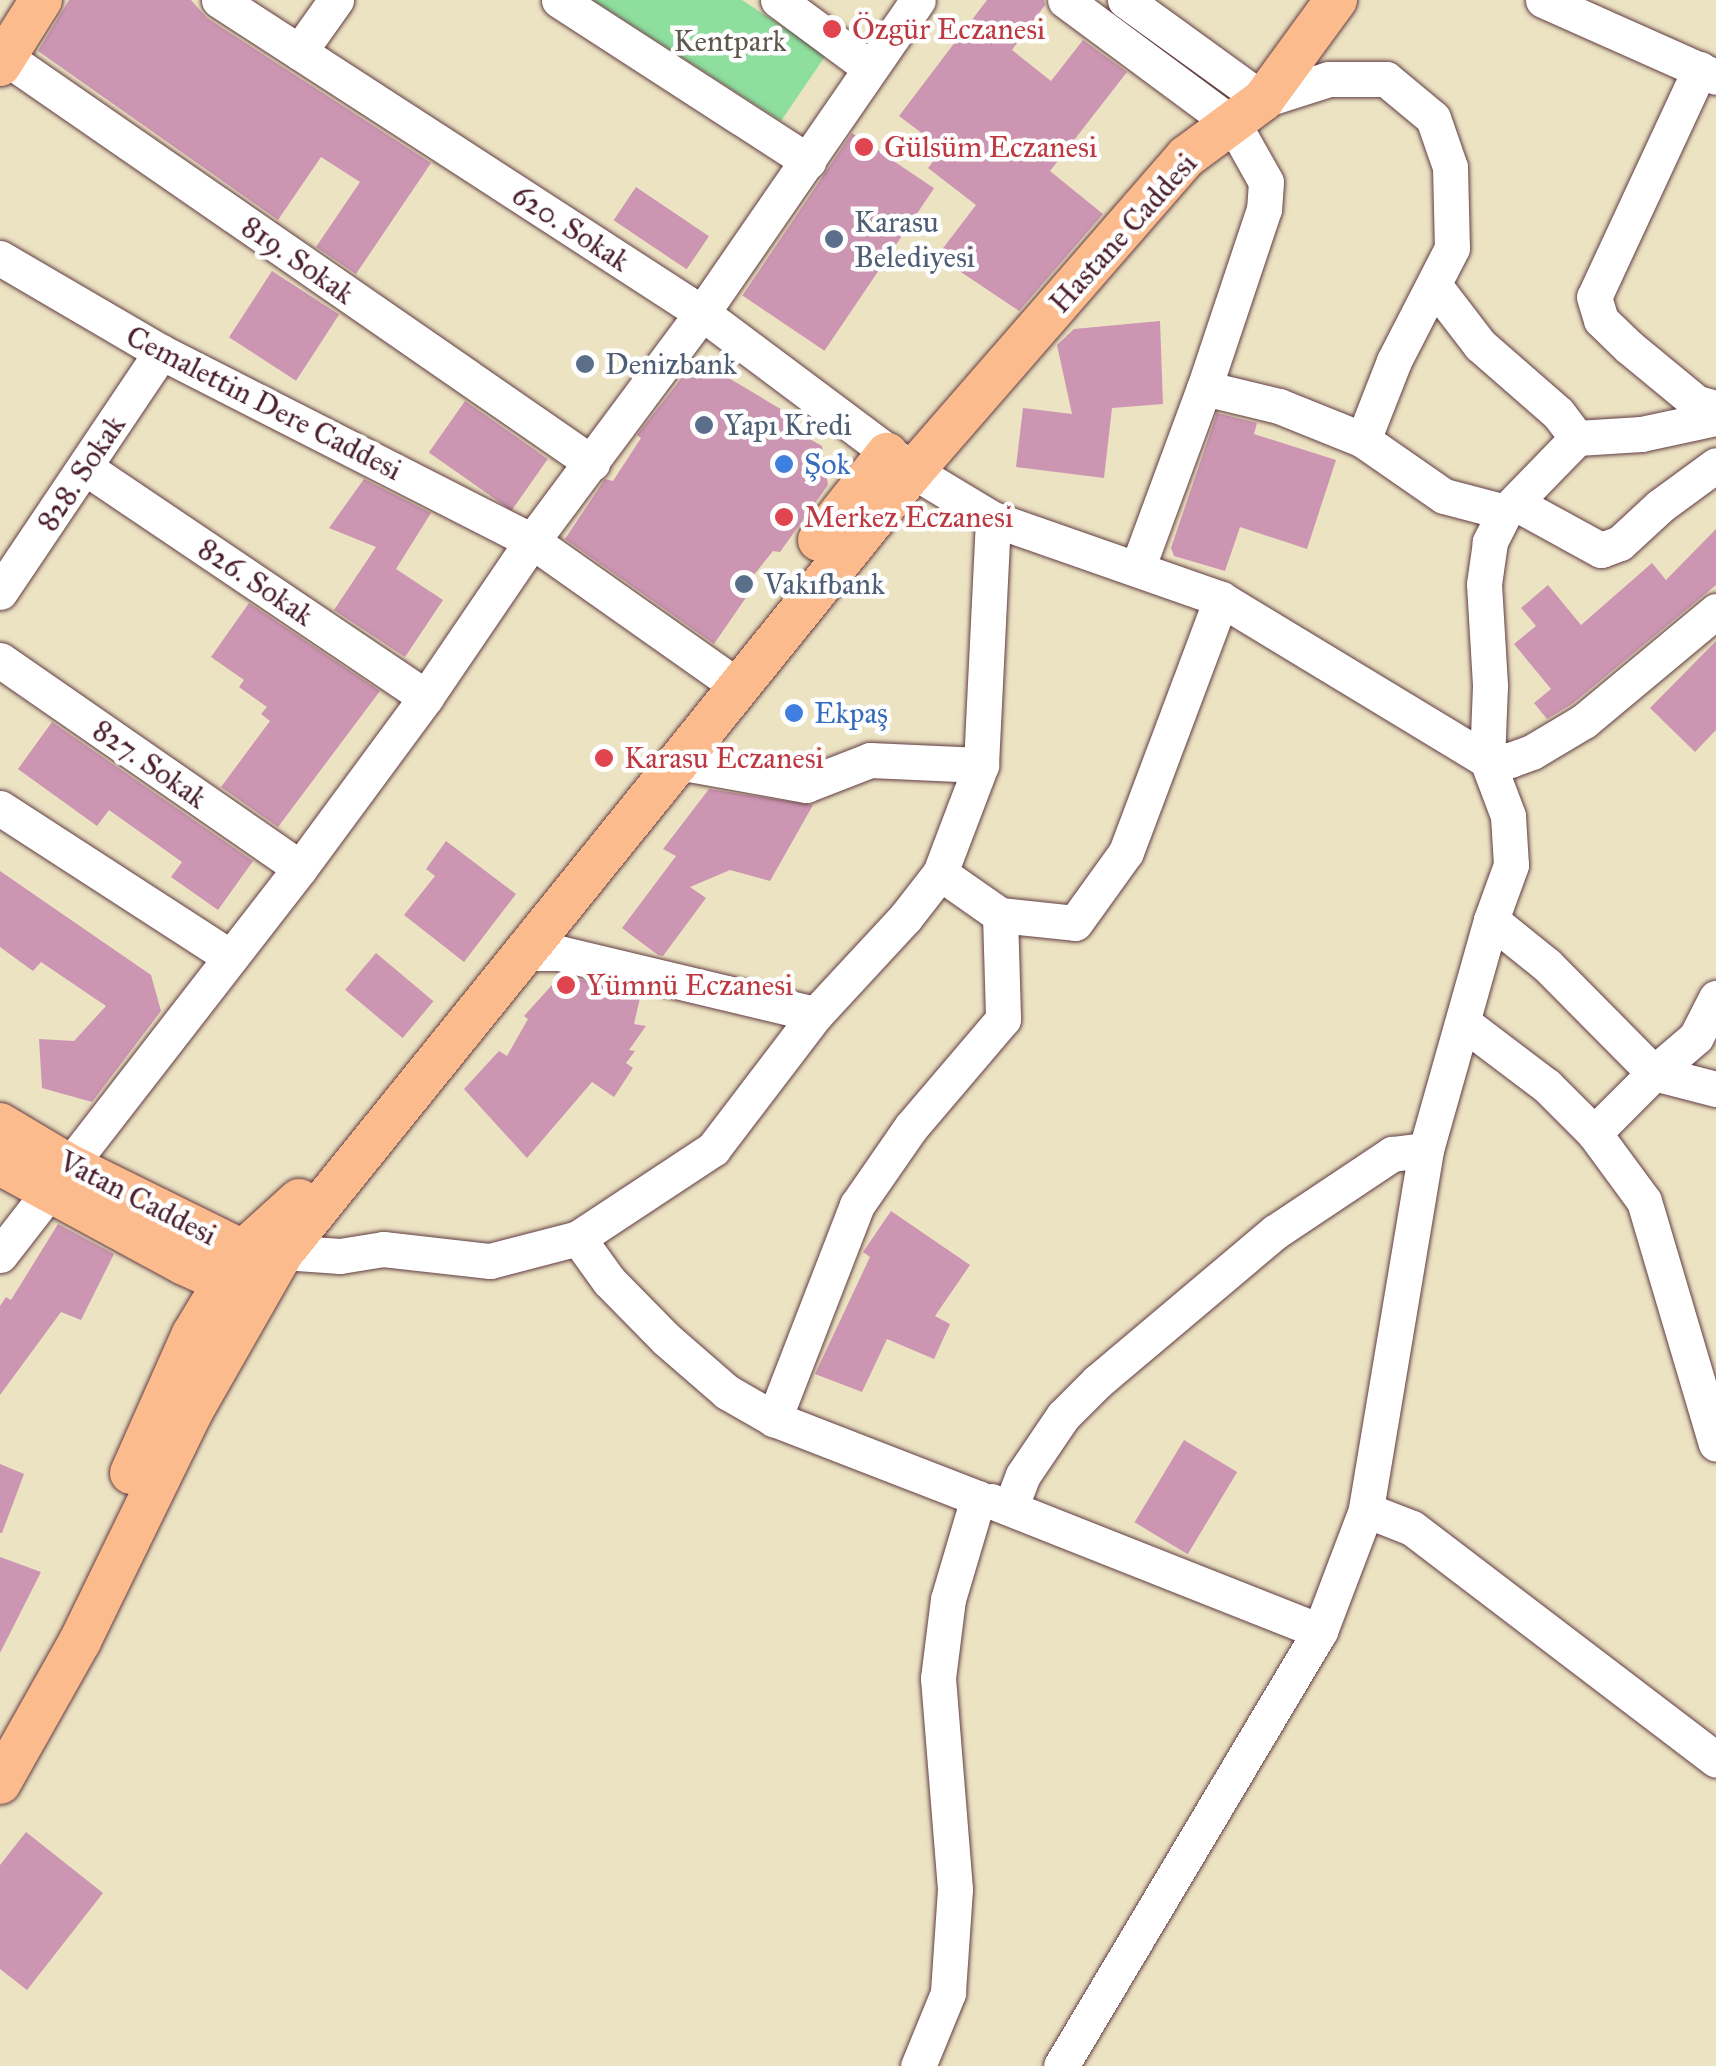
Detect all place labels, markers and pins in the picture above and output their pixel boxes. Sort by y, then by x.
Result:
place label: Özgür Eczanesi [852,11,1045,47]
marker: Özgür Eczanesi [821,18,843,40]
place label: Gülsüm Eczanesi [884,129,1097,165]
marker: Gülsüm Eczanesi [853,136,875,158]
place label: Karasu Belediyesi [854,204,975,274]
marker: Karasu Belediyesi [823,228,845,250]
place label: Denizbank [605,346,737,382]
marker: Denizbank [574,353,596,375]
place label: Yapı Kredi [724,407,852,443]
marker: Yapı Kredi [693,414,715,436]
place label: Şok [804,446,850,482]
marker: Şok [773,453,795,475]
place label: Merkez Eczanesi [804,499,1013,535]
marker: Merkez Eczanesi [773,506,795,528]
place label: Vakıfbank [764,566,885,602]
marker: Vakıfbank [733,573,755,595]
place label: Ekpaş [814,695,888,731]
marker: Ekpaş [783,702,805,724]
place label: Karasu Eczanesi [624,740,824,776]
marker: Karasu Eczanesi [593,747,615,769]
place label: Yümnü Eczanesi [586,967,793,1003]
marker: Yümnü Eczanesi [555,974,577,996]

